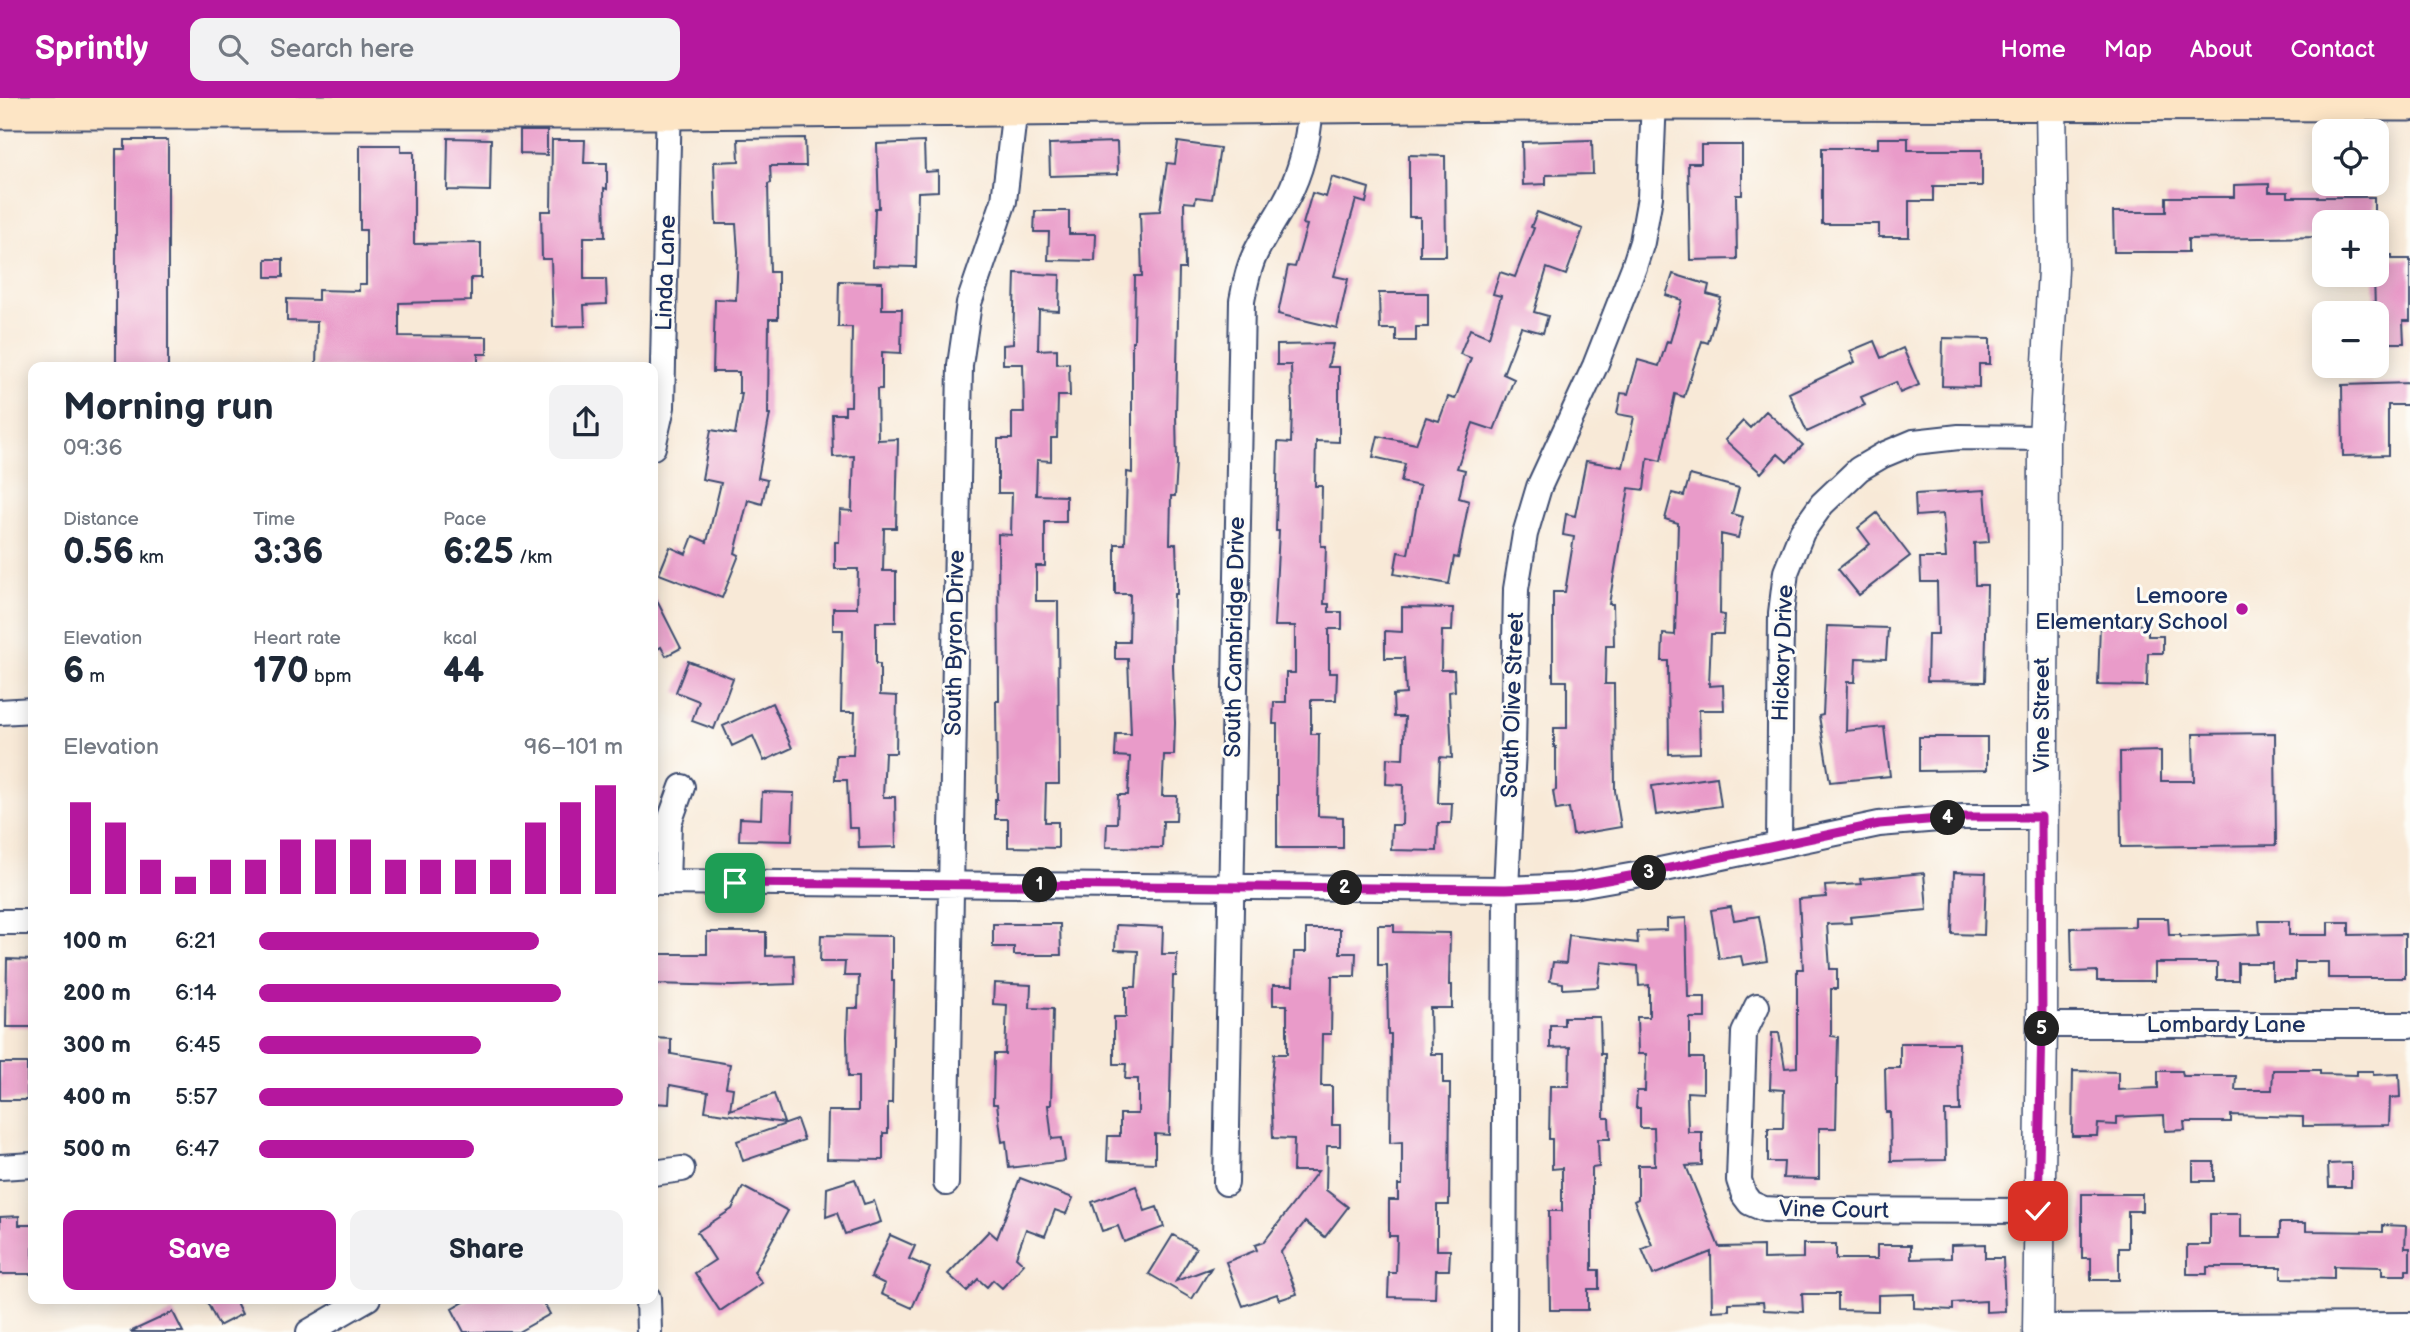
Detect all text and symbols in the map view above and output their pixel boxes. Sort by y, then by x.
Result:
search box [190,18,680,81]
text: Sprintly [35,29,148,69]
icon: search [214,30,252,68]
text: Search here [270,34,414,65]
text: Home [2001,35,2066,64]
text: Map [2104,35,2152,64]
text: About [2190,35,2252,64]
text: Contact [2290,35,2375,64]
map controls [2312,119,2389,378]
button: locate [2312,119,2389,196]
button: + [2312,210,2389,287]
street label: Linda Lane [650,214,682,332]
button: − [2312,301,2389,378]
text: Morning run [63,385,274,430]
button: share [549,385,623,459]
text: 09:36 [63,434,123,462]
text: Distance [63,508,139,531]
text: Time [253,508,295,531]
text: Pace [443,508,486,531]
street label: South Cambridge Drive [1219,516,1251,758]
text: 0.56 [63,531,134,574]
text: 3:36 [253,531,324,574]
text: 6:25 [443,531,514,574]
text: km [134,546,164,569]
text: /km [514,546,553,569]
street label: South Byron Drive [939,550,971,736]
place label: Lemoore Elementary School [2035,582,2228,636]
street label: Hickory Drive [1767,584,1799,722]
marker: Lemoore Elementary School [2234,601,2250,617]
street label: South Olive Street [1496,612,1530,798]
text: Elevation [63,627,142,650]
text: Heart rate [253,627,341,650]
text: kcal [443,627,477,650]
text: 6 [63,650,84,693]
text: 170 [253,650,309,693]
text: 44 [443,650,484,693]
street label: Vine Street [2028,657,2056,773]
text: m [84,665,105,688]
text: bpm [309,665,351,688]
text: Elevation [63,733,159,761]
text: 96–101 m [524,733,623,761]
pin: 4 [1930,800,1966,836]
text: 4 [1942,806,1953,829]
pin [705,853,765,913]
pin: 3 [1632,856,1666,890]
text: 3 [1643,861,1654,884]
icon: arrive [716,864,754,902]
pin: 1 [1023,868,1058,902]
pin: 2 [1328,870,1362,906]
text: 1 [1036,873,1044,896]
text: 2 [1339,876,1350,899]
text: 100 m [63,927,127,955]
text: 6:21 [175,927,216,955]
text: 200 m [63,979,131,1007]
text: 6:14 [175,979,217,1007]
street label: Lombardy Lane [2146,1011,2306,1039]
pin: 5 [2024,1012,2060,1046]
text: 5 [2036,1017,2047,1040]
text: 300 m [63,1031,131,1059]
text: 6:45 [175,1031,221,1059]
text: 400 m [63,1083,131,1111]
text: 5:57 [175,1083,217,1111]
text: 500 m [63,1135,131,1163]
text: 6:47 [175,1135,219,1163]
pin [2008,1181,2068,1241]
icon: check [2019,1192,2057,1230]
street label: Vine Court [1779,1195,1889,1225]
button: Save [63,1210,336,1290]
button: Share [350,1210,623,1290]

